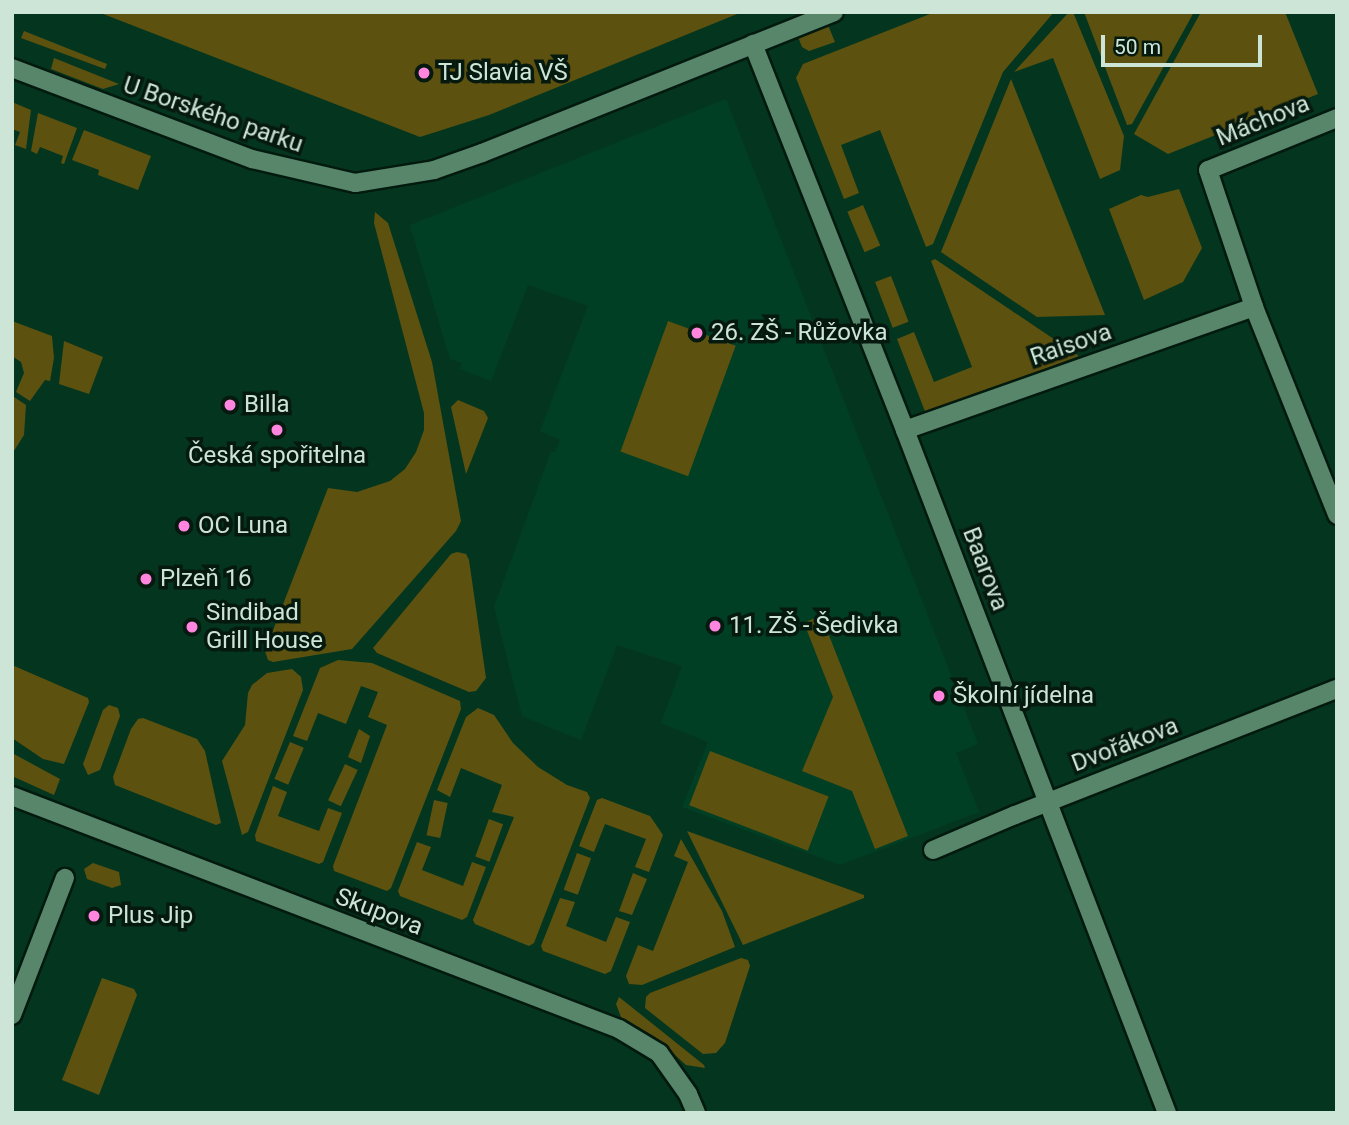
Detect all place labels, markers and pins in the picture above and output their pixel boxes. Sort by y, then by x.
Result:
place label: TJ Slavia VŠ [438,59,568,87]
marker: TJ Slavia VŠ [416,65,432,81]
place label: 26. ZŠ - Růžovka [711,319,888,347]
marker: 26. ZŠ - Růžovka [689,325,705,341]
place label: Billa [244,391,290,419]
marker: Billa [222,397,238,413]
marker: Česká spořitelna [269,422,285,438]
place label: Česká spořitelna [188,442,366,470]
place label: OC Luna [198,512,288,540]
marker: OC Luna [176,518,192,534]
place label: Plzeň 16 [160,565,252,593]
marker: Plzeň 16 [138,571,154,587]
place label: Sindibad Grill House [206,599,323,655]
place label: 11. ZŠ - Šedivka [729,612,899,640]
marker: 11. ZŠ - Šedivka [707,618,723,634]
marker: Sindibad Grill House [184,619,200,635]
place label: Školní jídelna [953,682,1094,710]
marker: Školní jídelna [931,688,947,704]
place label: Plus Jip [108,902,193,930]
marker: Plus Jip [86,908,102,924]

